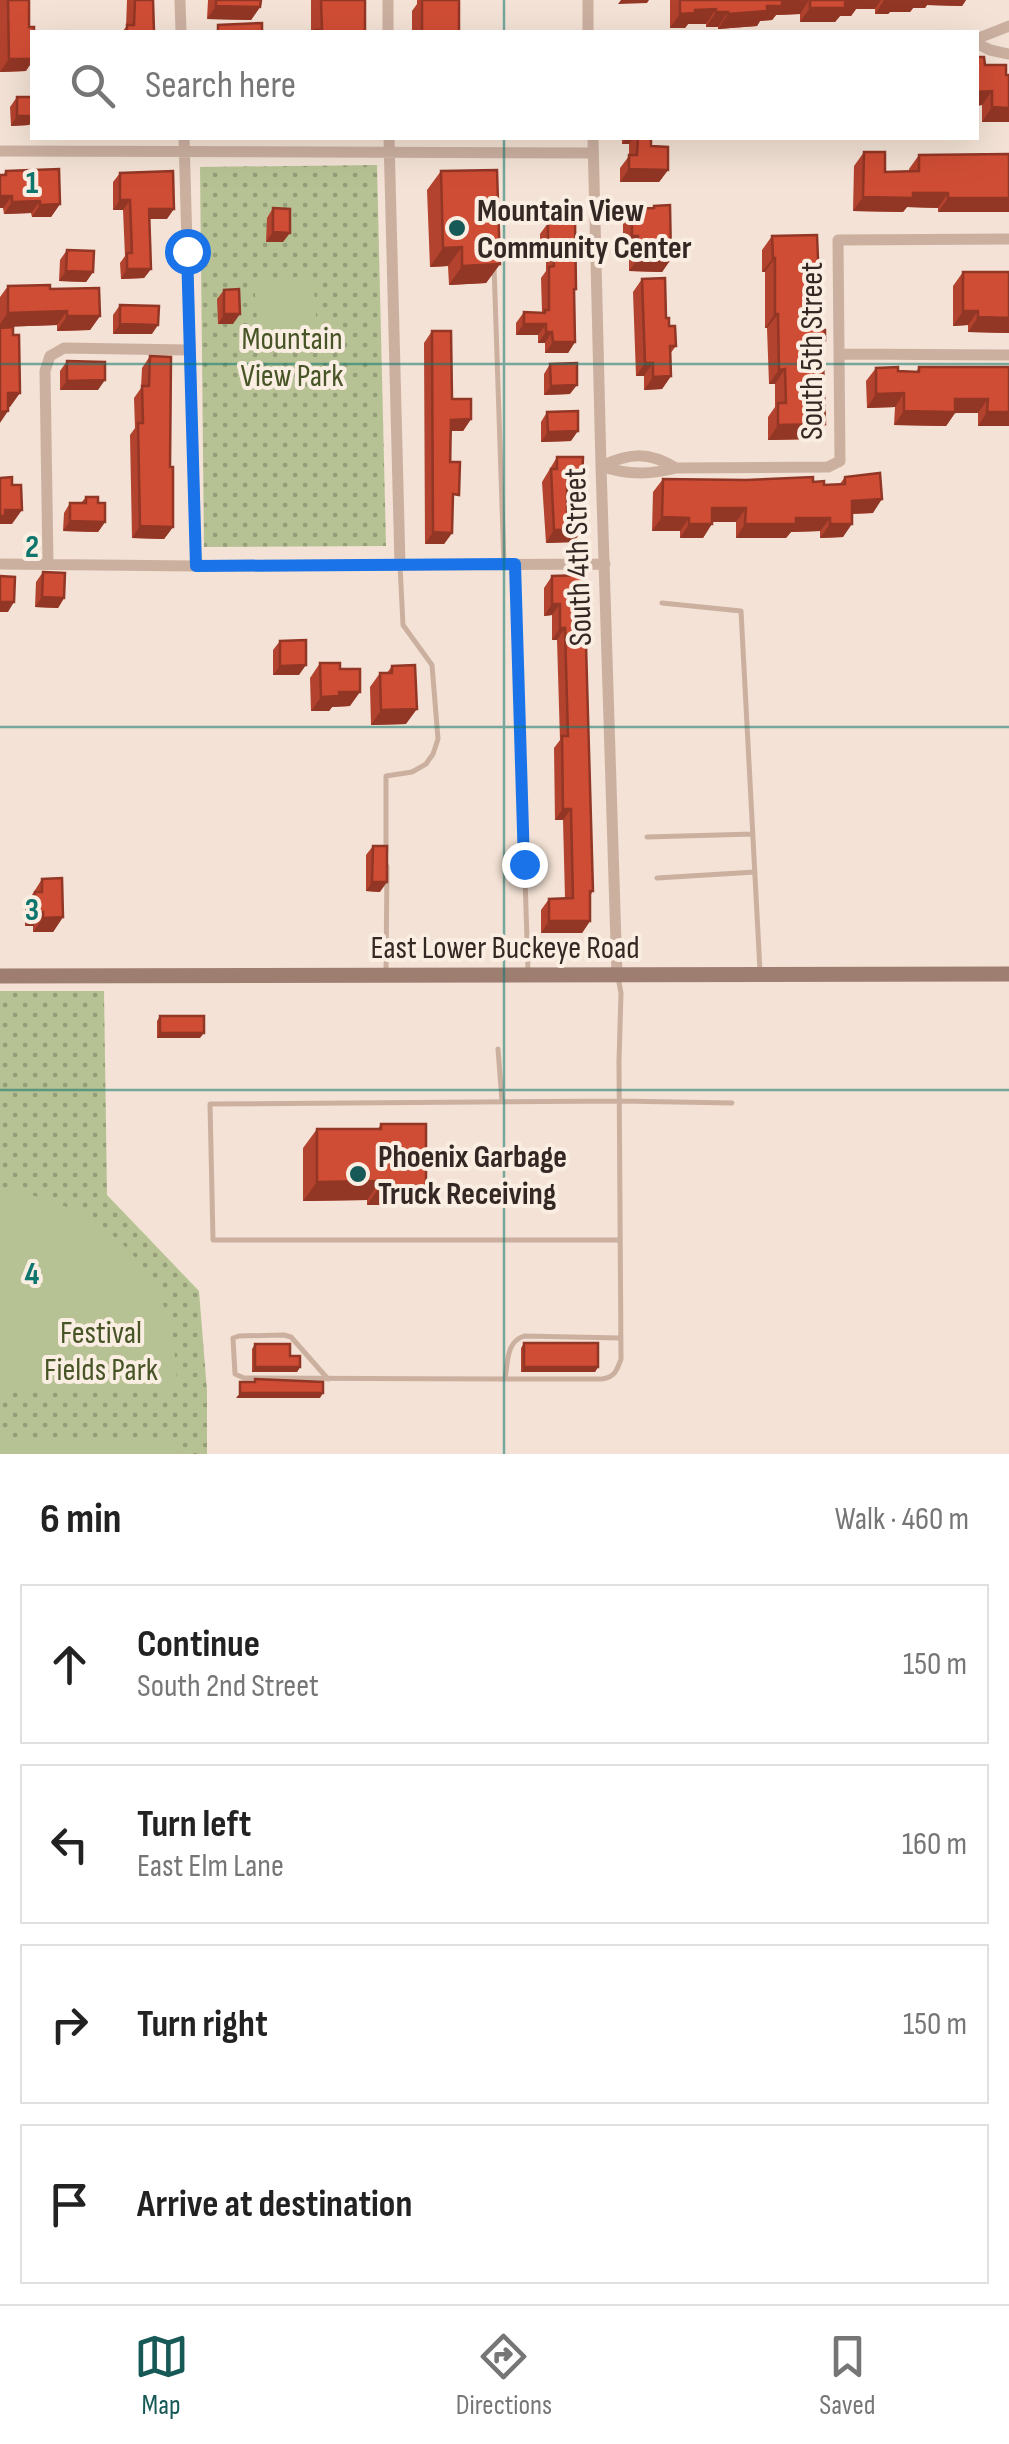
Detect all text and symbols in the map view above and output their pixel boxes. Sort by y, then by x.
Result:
search box [30,30,979,140]
icon: search [65,58,120,113]
text: Search here [145,63,296,108]
text: 1 [26,164,39,203]
place label: Mountain View Community Center [477,192,692,268]
marker: Mountain View Community Center [446,217,468,239]
route start [165,229,211,275]
street label: South 5th Street [793,262,832,440]
park label: Mountain View Park [241,320,343,396]
street label: South 4th Street [556,467,601,647]
text: 2 [25,528,39,567]
route end [502,842,548,888]
text: 3 [25,891,39,930]
street label: East Lower Buckeye Road [370,929,640,968]
place label: Phoenix Garbage Truck Receiving [378,1138,567,1214]
marker: Phoenix Garbage Truck Receiving [347,1163,369,1185]
text: 4 [25,1255,40,1294]
park label: Festival Fields Park [44,1314,158,1390]
text: 6 min [40,1494,121,1545]
text: Walk · 460 m [835,1500,969,1539]
text: Continue [137,1622,260,1667]
icon: ahead [42,1637,97,1692]
text: 150 m [903,1645,967,1684]
text: South 2nd Street [137,1667,319,1706]
text: Turn left [137,1802,251,1847]
icon: left [42,1817,97,1872]
text: 160 m [902,1825,967,1864]
text: East Elm Lane [137,1847,284,1886]
icon: right [42,1997,97,2052]
text: Turn right [137,2002,268,2047]
text: 150 m [903,2005,967,2044]
icon: arrive [42,2177,97,2232]
text: Arrive at destination [137,2182,412,2227]
tab: Map [134,2329,189,2422]
tab: Directions [456,2329,552,2422]
tab: Saved [819,2329,875,2422]

